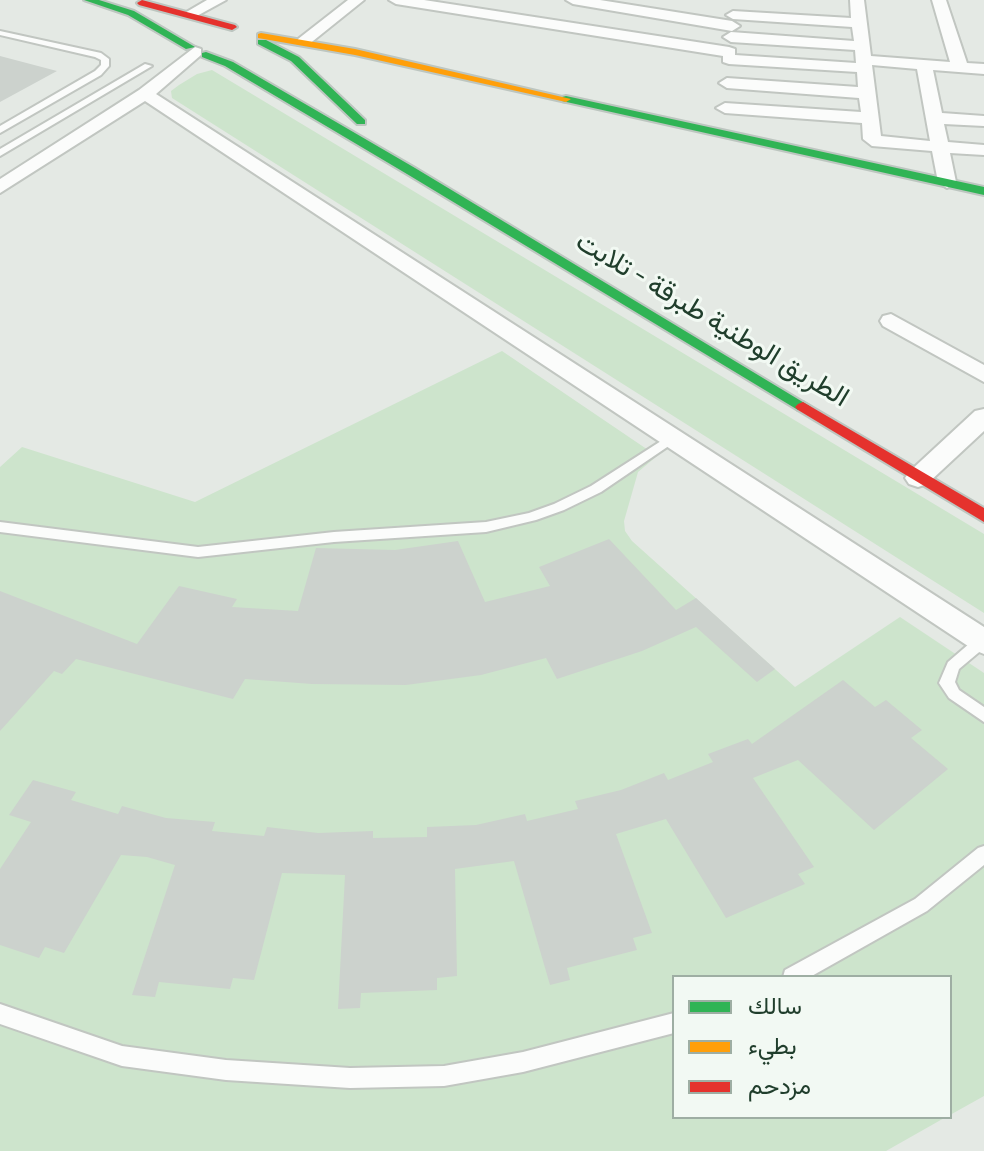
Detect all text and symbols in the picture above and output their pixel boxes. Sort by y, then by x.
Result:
street label: الطريق الوطنية طبرقة - تلابت [569,225,855,415]
legend [672,975,952,1119]
text: سالك [748,988,802,1021]
text: بطيء [748,1028,797,1061]
text: مزدحم [748,1068,811,1101]

